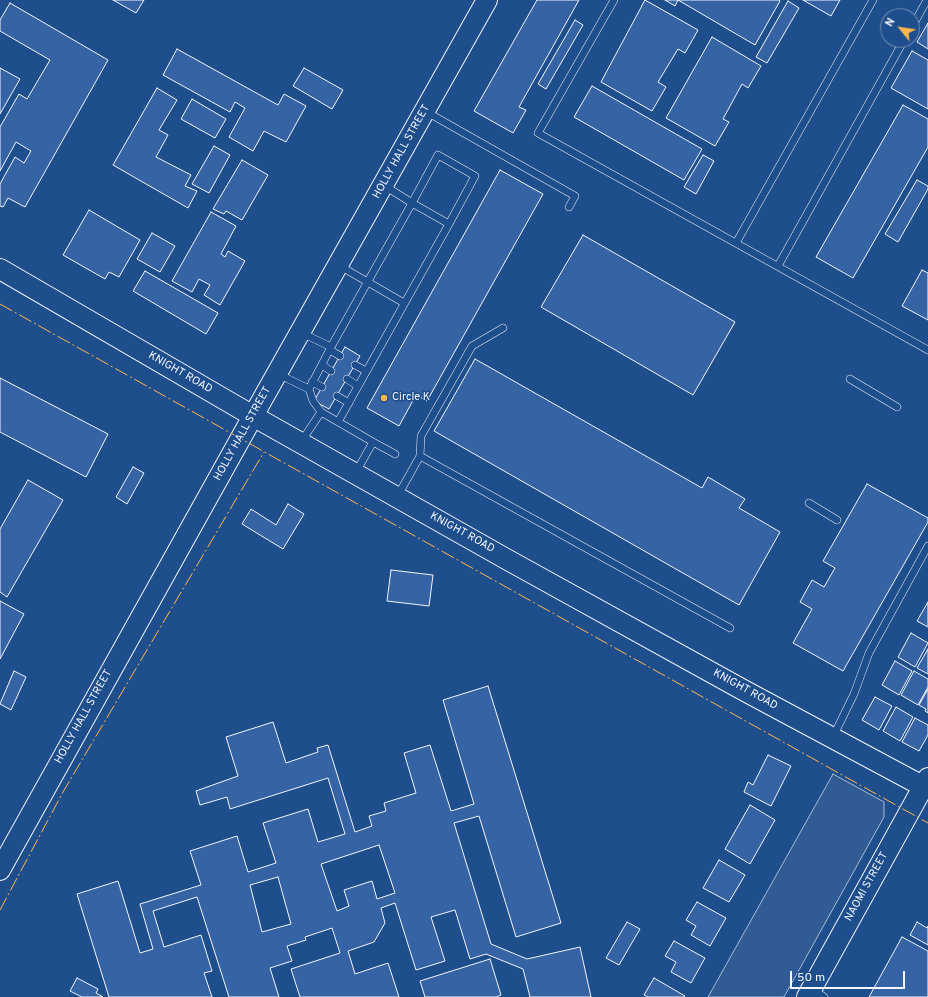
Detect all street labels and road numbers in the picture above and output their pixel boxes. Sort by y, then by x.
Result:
street label: HOLLY HALL STREET [371,103,433,201]
street label: KNIGHT ROAD [146,349,214,397]
street label: HOLLY HALL STREET [212,385,274,483]
street label: KNIGHT ROAD [427,510,497,556]
street label: KNIGHT ROAD [710,667,780,713]
street label: HOLLY HALL STREET [53,668,115,766]
street label: NAOMI STREET [843,850,891,924]

